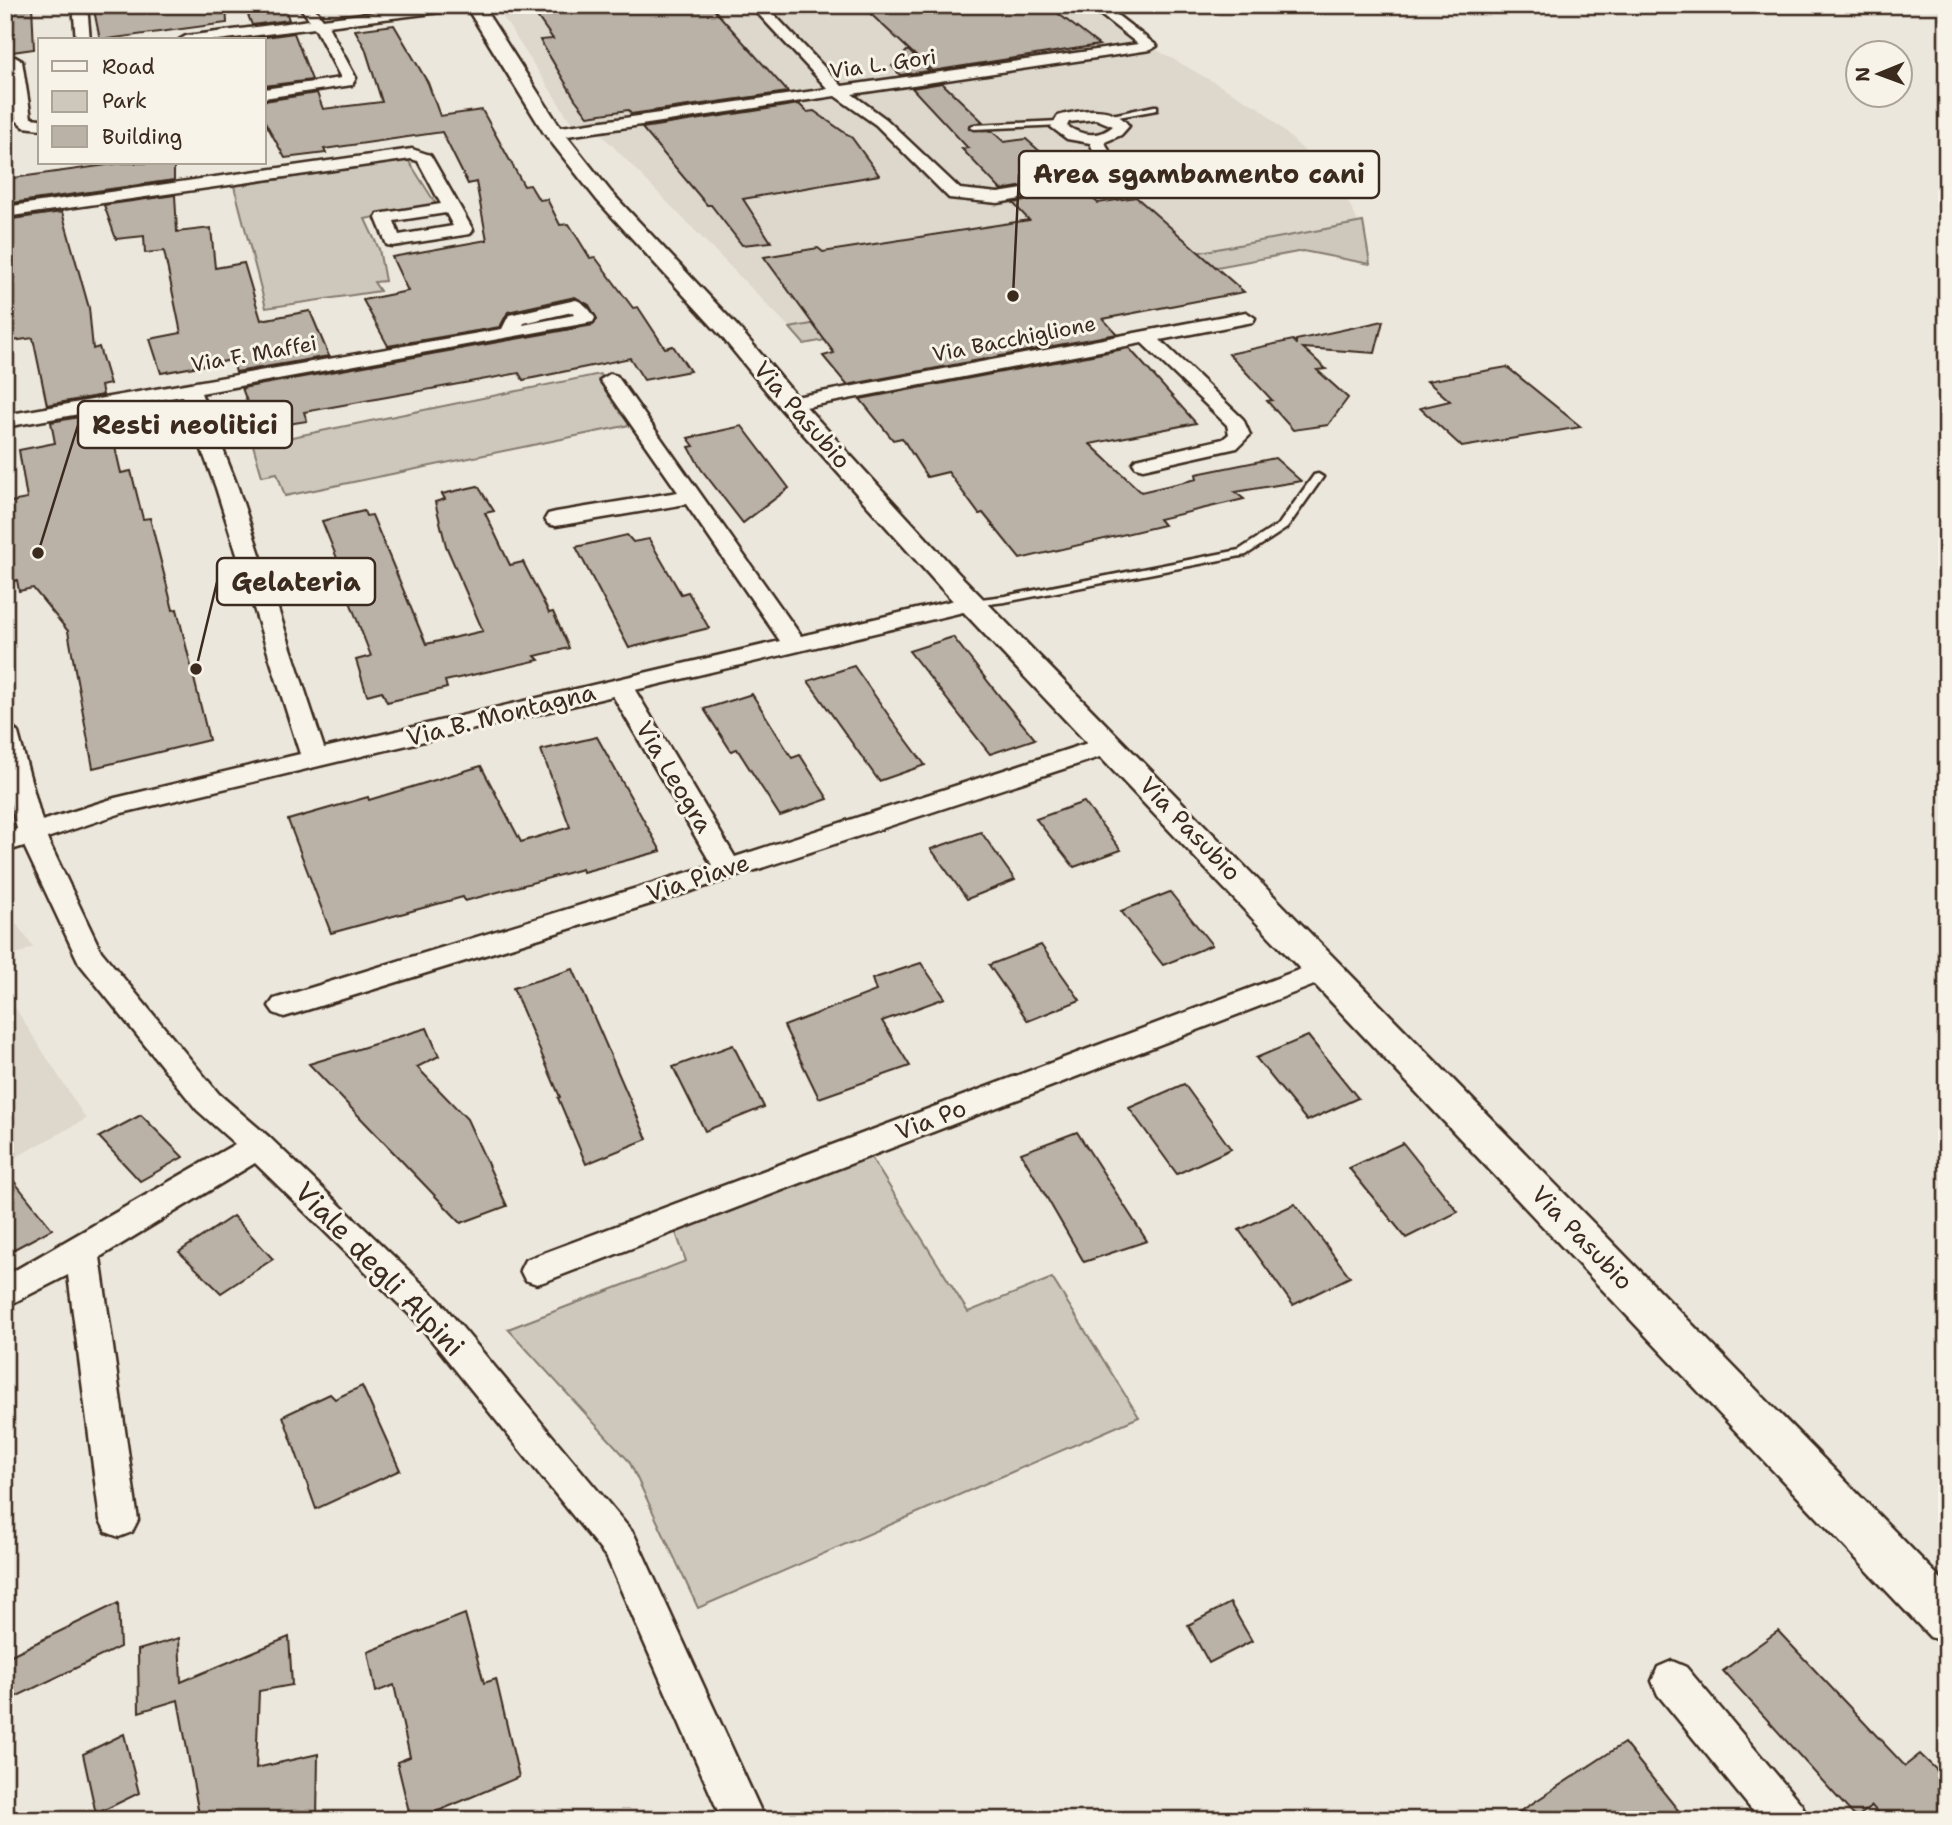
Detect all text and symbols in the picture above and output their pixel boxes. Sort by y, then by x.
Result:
legend [38,38,266,164]
north arrow [1843,38,1913,108]
street label: Via L. Gori [828,43,938,85]
text: Road [102,53,155,81]
text: N [1850,67,1875,82]
text: Park [102,87,147,115]
text: Building [102,123,182,151]
callout: Area sgambamento cani [1019,151,1379,198]
text: Area sgambamento cani [1033,156,1365,191]
street label: Via Bacchiglione [930,309,1098,369]
street label: Via F. Maffei [189,329,319,379]
street label: Via Pasubio [746,354,858,476]
callout: Resti neolitici [78,401,292,448]
text: Resti neolitici [92,407,278,442]
callout: Gelateria [217,558,375,605]
text: Gelateria [231,564,361,599]
street label: Via B. Montagna [403,676,599,754]
street label: Via Leogra [628,715,720,839]
street label: Via Pasubio [1132,770,1248,888]
street label: Via Piave [643,846,753,910]
street label: Via Po [891,1092,971,1148]
street label: Viale degli Alpini [287,1173,473,1365]
street label: Via Pasubio [1524,1179,1640,1297]

